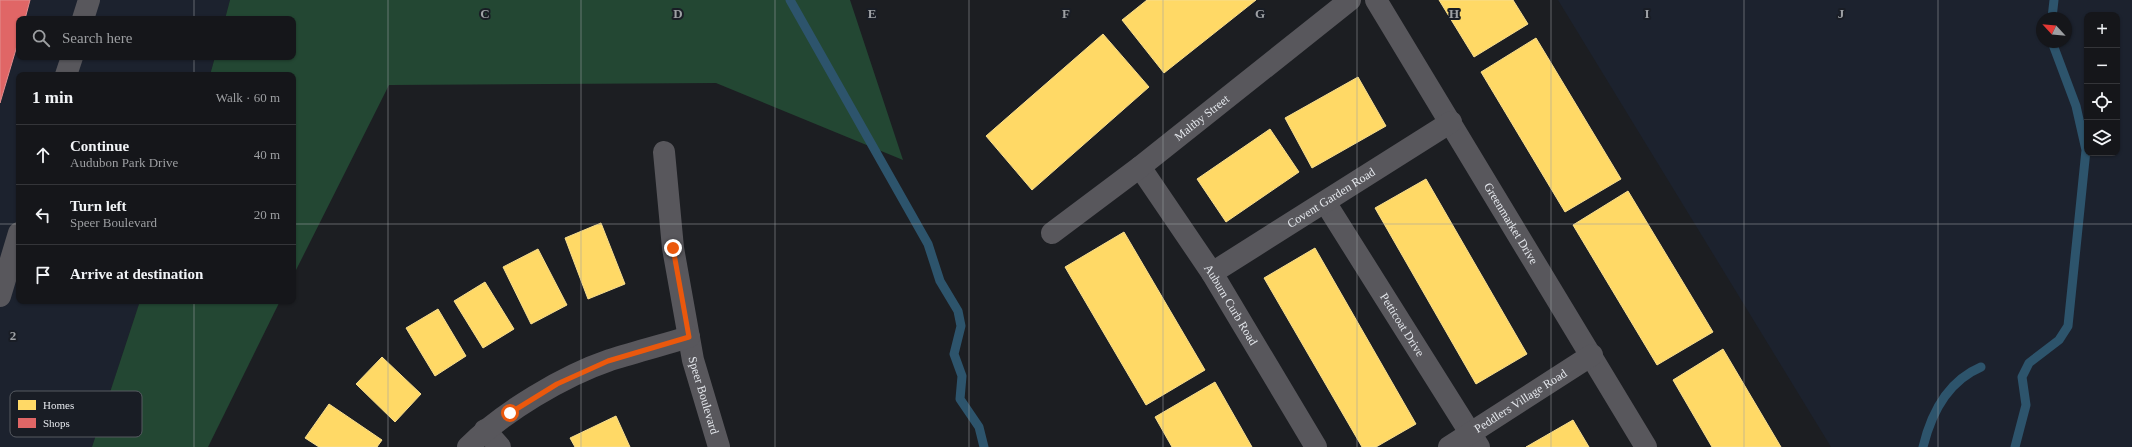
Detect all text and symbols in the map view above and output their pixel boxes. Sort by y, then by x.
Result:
text: C [480,6,490,21]
text: D [673,6,683,21]
text: E [868,6,876,21]
text: F [1062,6,1070,21]
text: G [1255,6,1265,21]
text: H [1449,6,1459,21]
text: I [1644,6,1650,21]
text: J [1838,6,1845,21]
north arrow [2036,12,2072,48]
map controls [2084,12,2120,156]
button: + [2084,12,2120,48]
search box [16,16,296,60]
icon: search [30,27,52,49]
text: Search here [62,30,132,46]
button: − [2084,48,2120,84]
button: locate [2084,84,2120,120]
text: 1 min [32,88,73,107]
text: Walk · 60 m [216,90,280,105]
street label: Maltby Street [1172,91,1232,144]
button: layers [2084,120,2120,156]
text: Continue [70,138,129,154]
icon: ahead [32,144,54,166]
text: 40 m [254,147,280,162]
text: Audubon Park Drive [70,155,178,170]
street label: Covent Garden Road [1285,165,1378,231]
street label: Greenmarket Drive [1481,180,1541,267]
text: Turn left [70,198,127,214]
icon: left [32,204,54,226]
text: 20 m [254,207,280,222]
text: Speer Boulevard [70,215,157,230]
route end [664,239,682,257]
street label: Auburn Curb Road [1201,261,1261,348]
icon: arrive [32,264,54,286]
text: Arrive at destination [70,266,203,282]
street label: Petticoat Drive [1377,290,1427,359]
text: 2 [10,328,16,343]
street label: Speer Boulevard [686,355,722,436]
street label: Peddlers Village Road [1472,366,1569,436]
legend [10,391,142,437]
text: Homes [43,399,74,411]
route start [501,404,519,422]
text: Shops [43,417,70,429]

